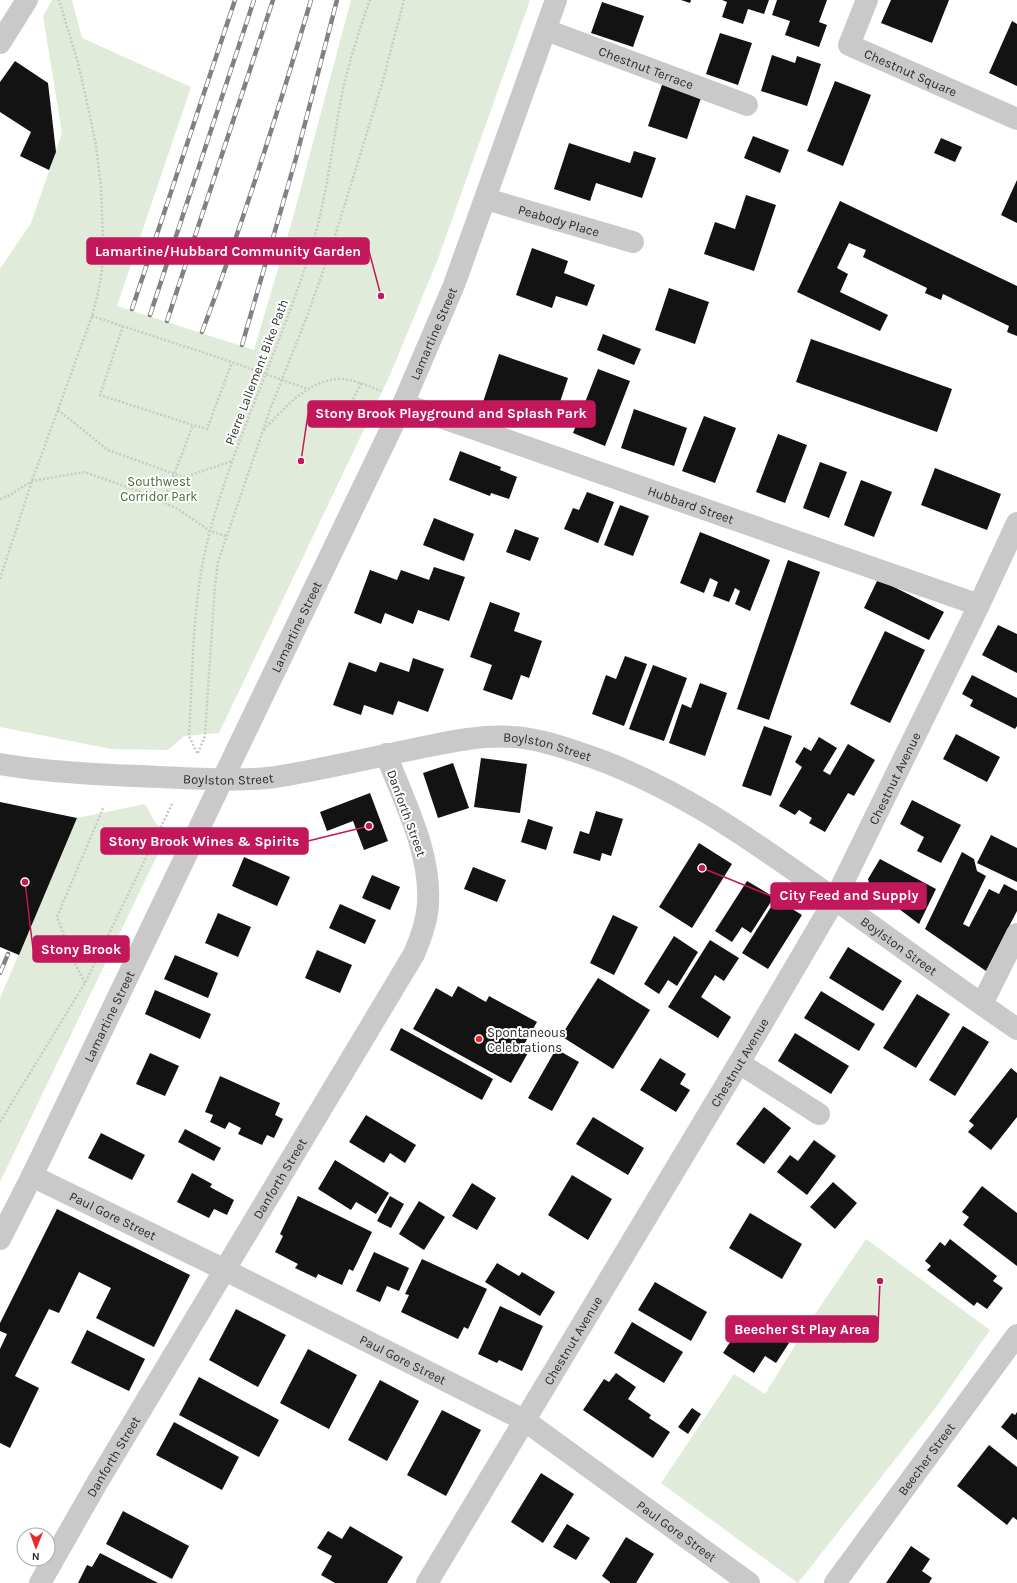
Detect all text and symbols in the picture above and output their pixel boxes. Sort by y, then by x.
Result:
street label: Chestnut Terrace [597,43,696,93]
street label: Chestnut Square [862,46,960,100]
street label: Peabody Place [516,202,602,240]
callout: Lamartine/Hubbard Community Garden [87,238,369,264]
text: Lamartine/Hubbard Community Garden [95,243,361,260]
street label: Lamartine Street [407,285,460,382]
street label: Pierre Lallement Bike Path [222,297,291,447]
callout: Stony Brook Playground and Splash Park [308,401,595,427]
text: Stony Brook Playground and Splash Park [315,405,587,422]
park label: Southwest Corridor Park [120,474,198,504]
street label: Hubbard Street [646,483,736,527]
street label: Lamartine Street [268,579,325,675]
street label: Boylston Street [503,730,593,764]
street label: Chestnut Avenue [866,730,924,827]
street label: Danforth Street [384,768,429,859]
street label: Boylston Street [183,770,274,788]
callout: Stony Brook Wines & Spirits [101,828,308,854]
text: Stony Brook Wines & Spirits [109,833,299,850]
callout: City Feed and Supply [771,883,926,909]
text: City Feed and Supply [780,887,918,904]
street label: Boylston Street [858,913,940,979]
callout: Stony Brook [33,936,129,962]
text: Stony Brook [41,941,122,958]
street label: Lamartine Street [81,968,138,1064]
street label: Chestnut Avenue [707,1015,772,1110]
place label: Spontaneous Celebrations [487,1025,566,1055]
marker: Spontaneous Celebrations [474,1034,484,1044]
street label: Danforth Street [250,1136,310,1222]
street label: Paul Gore Street [67,1188,159,1243]
street label: Chestnut Avenue [541,1293,606,1388]
callout: Beecher St Play Area [726,1316,878,1342]
text: Beecher St Play Area [734,1321,870,1338]
street label: Paul Gore Street [357,1332,449,1388]
street label: Danforth Street [84,1414,143,1500]
street label: Beecher Street [895,1420,958,1498]
street label: Paul Gore Street [634,1497,719,1565]
north arrow [16,1527,56,1567]
text: N [32,1550,40,1563]

